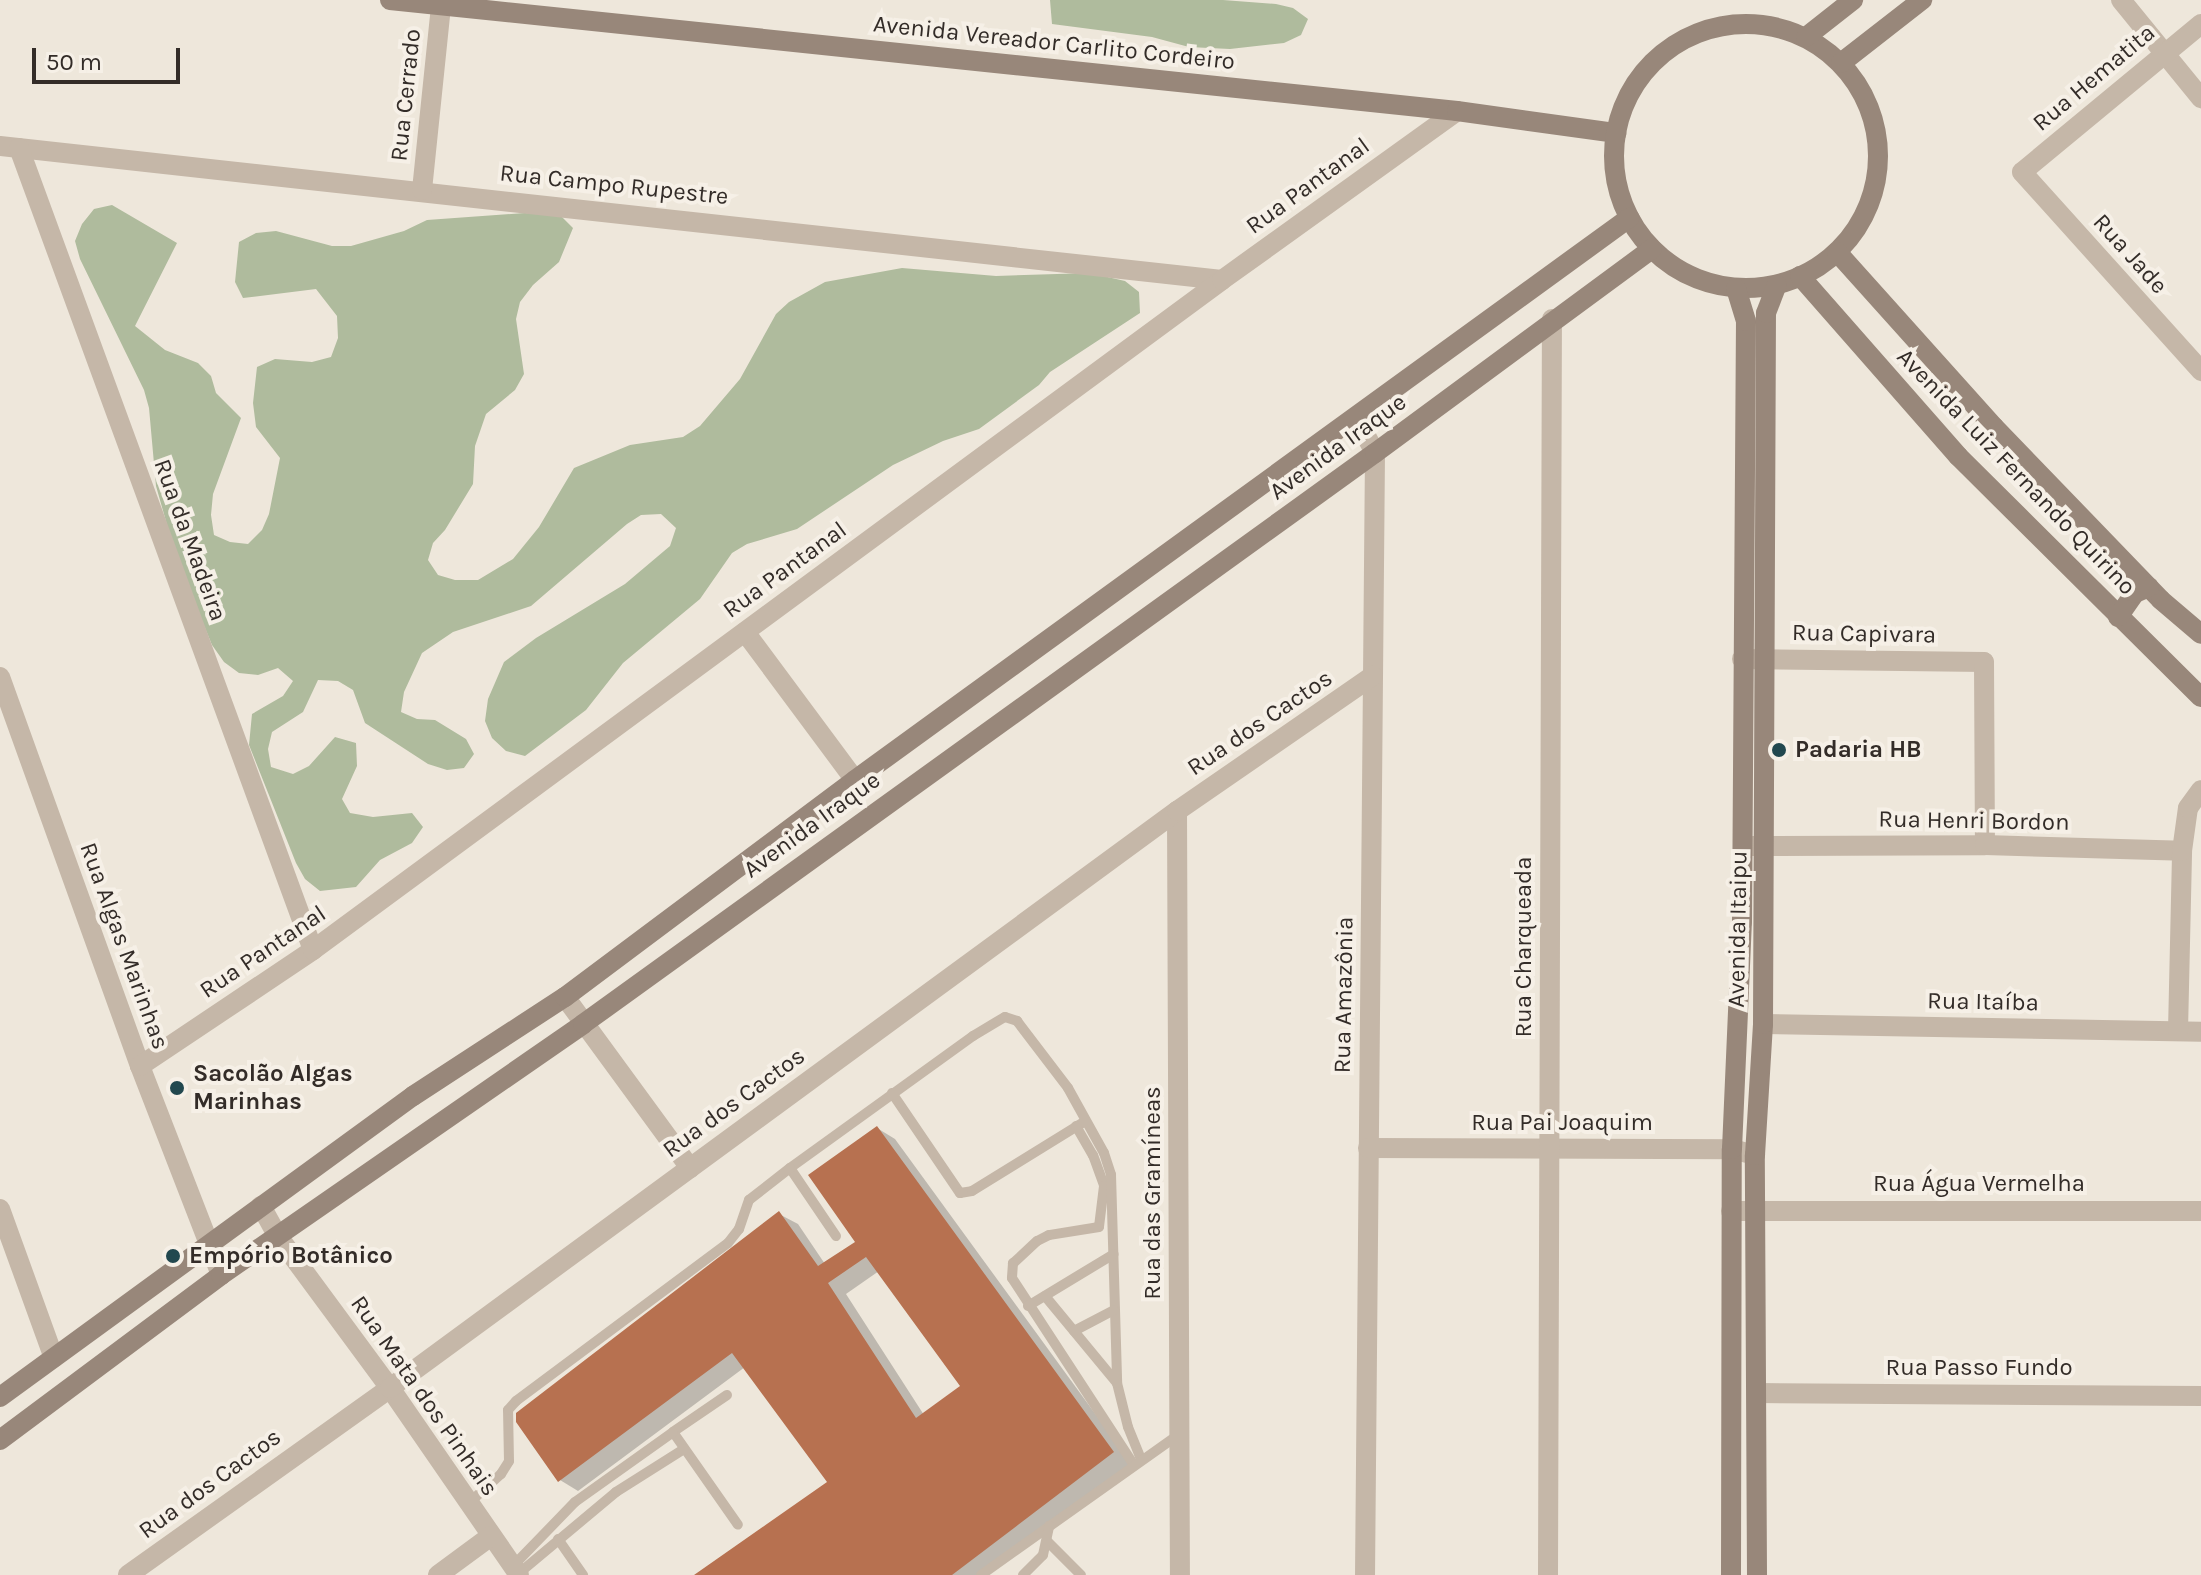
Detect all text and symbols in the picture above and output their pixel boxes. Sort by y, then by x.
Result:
street label: Avenida Vereador Carlito Cordeiro [872,10,1236,76]
street label: Rua Hematita [2027,19,2161,137]
street label: Rua Cerrado [385,27,427,163]
scale bar [36,32,184,82]
text: 50 m [46,48,102,76]
street label: Rua Pantanal [1241,132,1375,240]
street label: Rua Campo Rupestre [498,159,730,211]
street label: Rua Jade [2087,208,2173,300]
street label: Avenida Luiz Fernando Quirino [1891,343,2141,601]
street label: Avenida Iraque [1264,388,1412,506]
street label: Rua da Madeira [147,455,233,625]
street label: Rua Pantanal [718,516,852,624]
street label: Rua Capivara [1792,618,1936,650]
street label: Rua dos Cactos [1182,664,1338,782]
place label: Padaria HB [1795,736,1922,764]
marker: Padaria HB [1770,741,1788,759]
street label: Avenida Iraque [738,766,886,884]
street label: Rua Henri Bordon [1878,805,2070,837]
street label: Rua Algas Marinhas [73,839,175,1053]
street label: Avenida Itaipu [1722,850,1754,1008]
street label: Rua Charqueada [1510,857,1538,1037]
street label: Rua Pantanal [195,899,331,1005]
street label: Rua Amazônia [1328,916,1360,1074]
street label: Rua Itaíba [1927,987,2039,1017]
street label: Rua dos Cactos [657,1042,811,1164]
place label: Sacolão Algas Marinhas [193,1060,353,1116]
marker: Sacolão Algas Marinhas [168,1079,186,1097]
street label: Rua das Gramíneas [1139,1086,1167,1300]
street label: Rua Pai Joaquim [1471,1109,1653,1137]
street label: Rua Água Vermelha [1873,1170,2085,1198]
place label: Empório Botânico [189,1242,393,1270]
marker: Empório Botânico [164,1247,182,1265]
street label: Rua Mata dos Pinhais [344,1290,504,1502]
street label: Rua Passo Fundo [1885,1354,2073,1382]
street label: Rua dos Cactos [133,1423,287,1545]

